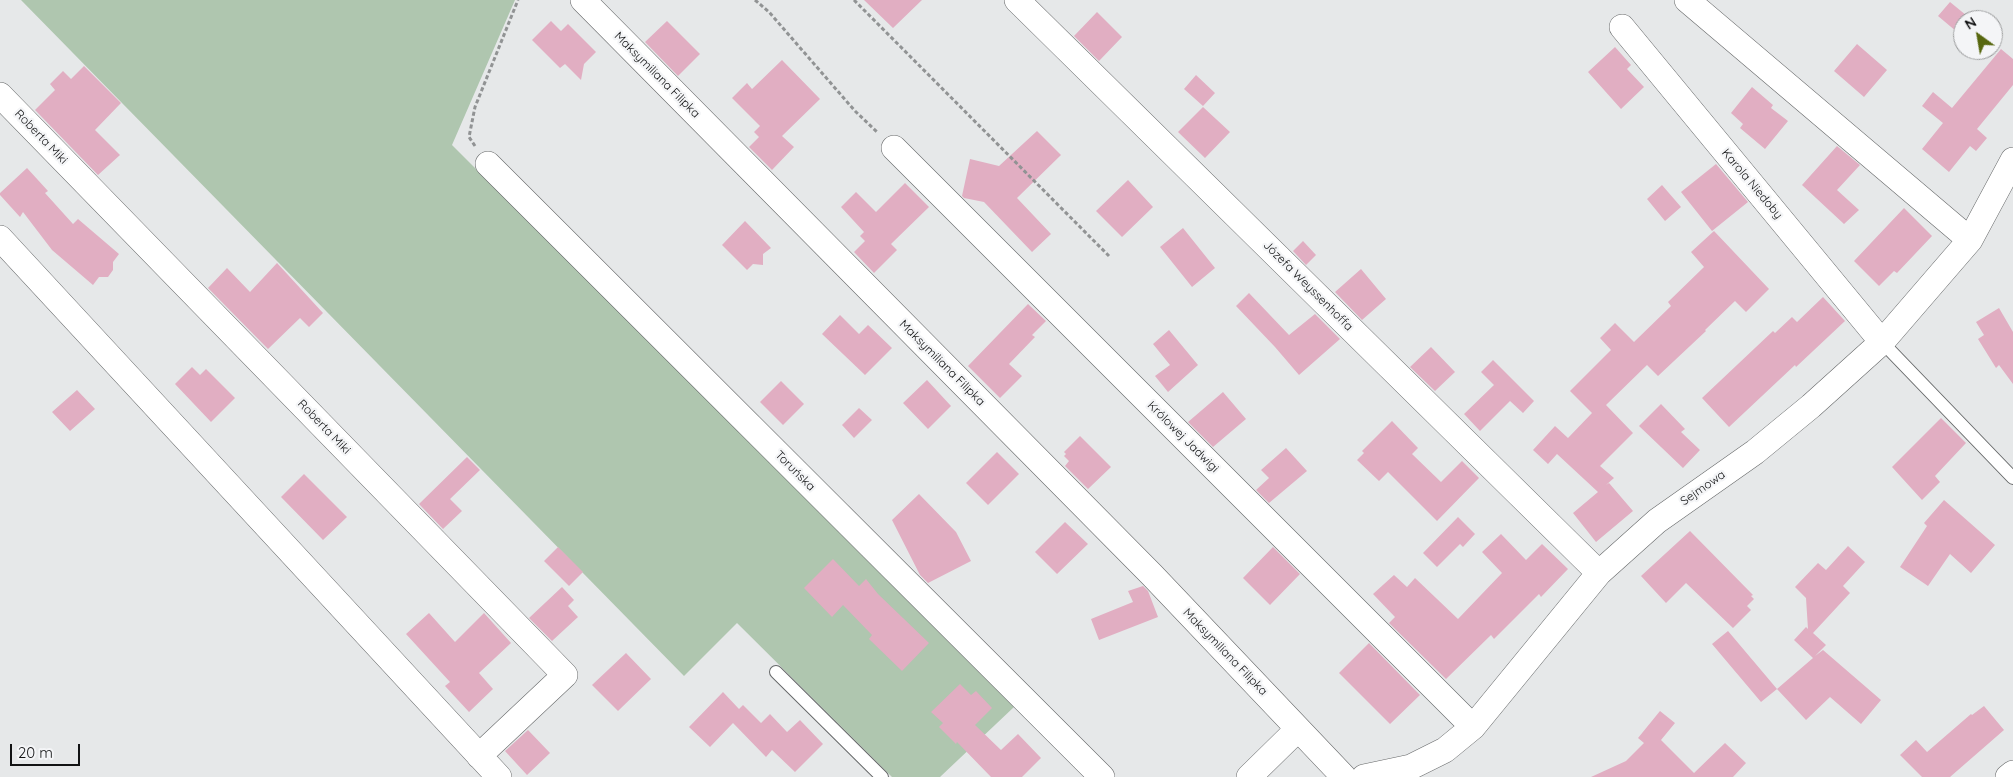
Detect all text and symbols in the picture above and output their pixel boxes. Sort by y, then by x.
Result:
north arrow [1953,10,2003,60]
text: N [1961,13,1980,33]
street label: Maksymiliana Filipka [611,29,703,121]
street label: Roberta Miki [12,107,70,167]
street label: Karola Niedoby [1719,146,1785,222]
street label: Józefa Weyssenhoffa [1260,238,1356,334]
street label: Maksymiliana Filipka [896,317,988,409]
street label: Roberta Miki [295,397,353,457]
street label: Królowej Jadwigi [1144,398,1222,476]
street label: Toruńska [772,448,818,494]
street label: Sejmowa [1678,467,1728,509]
street label: Maksymiliana Filipka [1180,606,1270,698]
scale bar [12,734,82,766]
text: 20 m [18,743,53,762]

